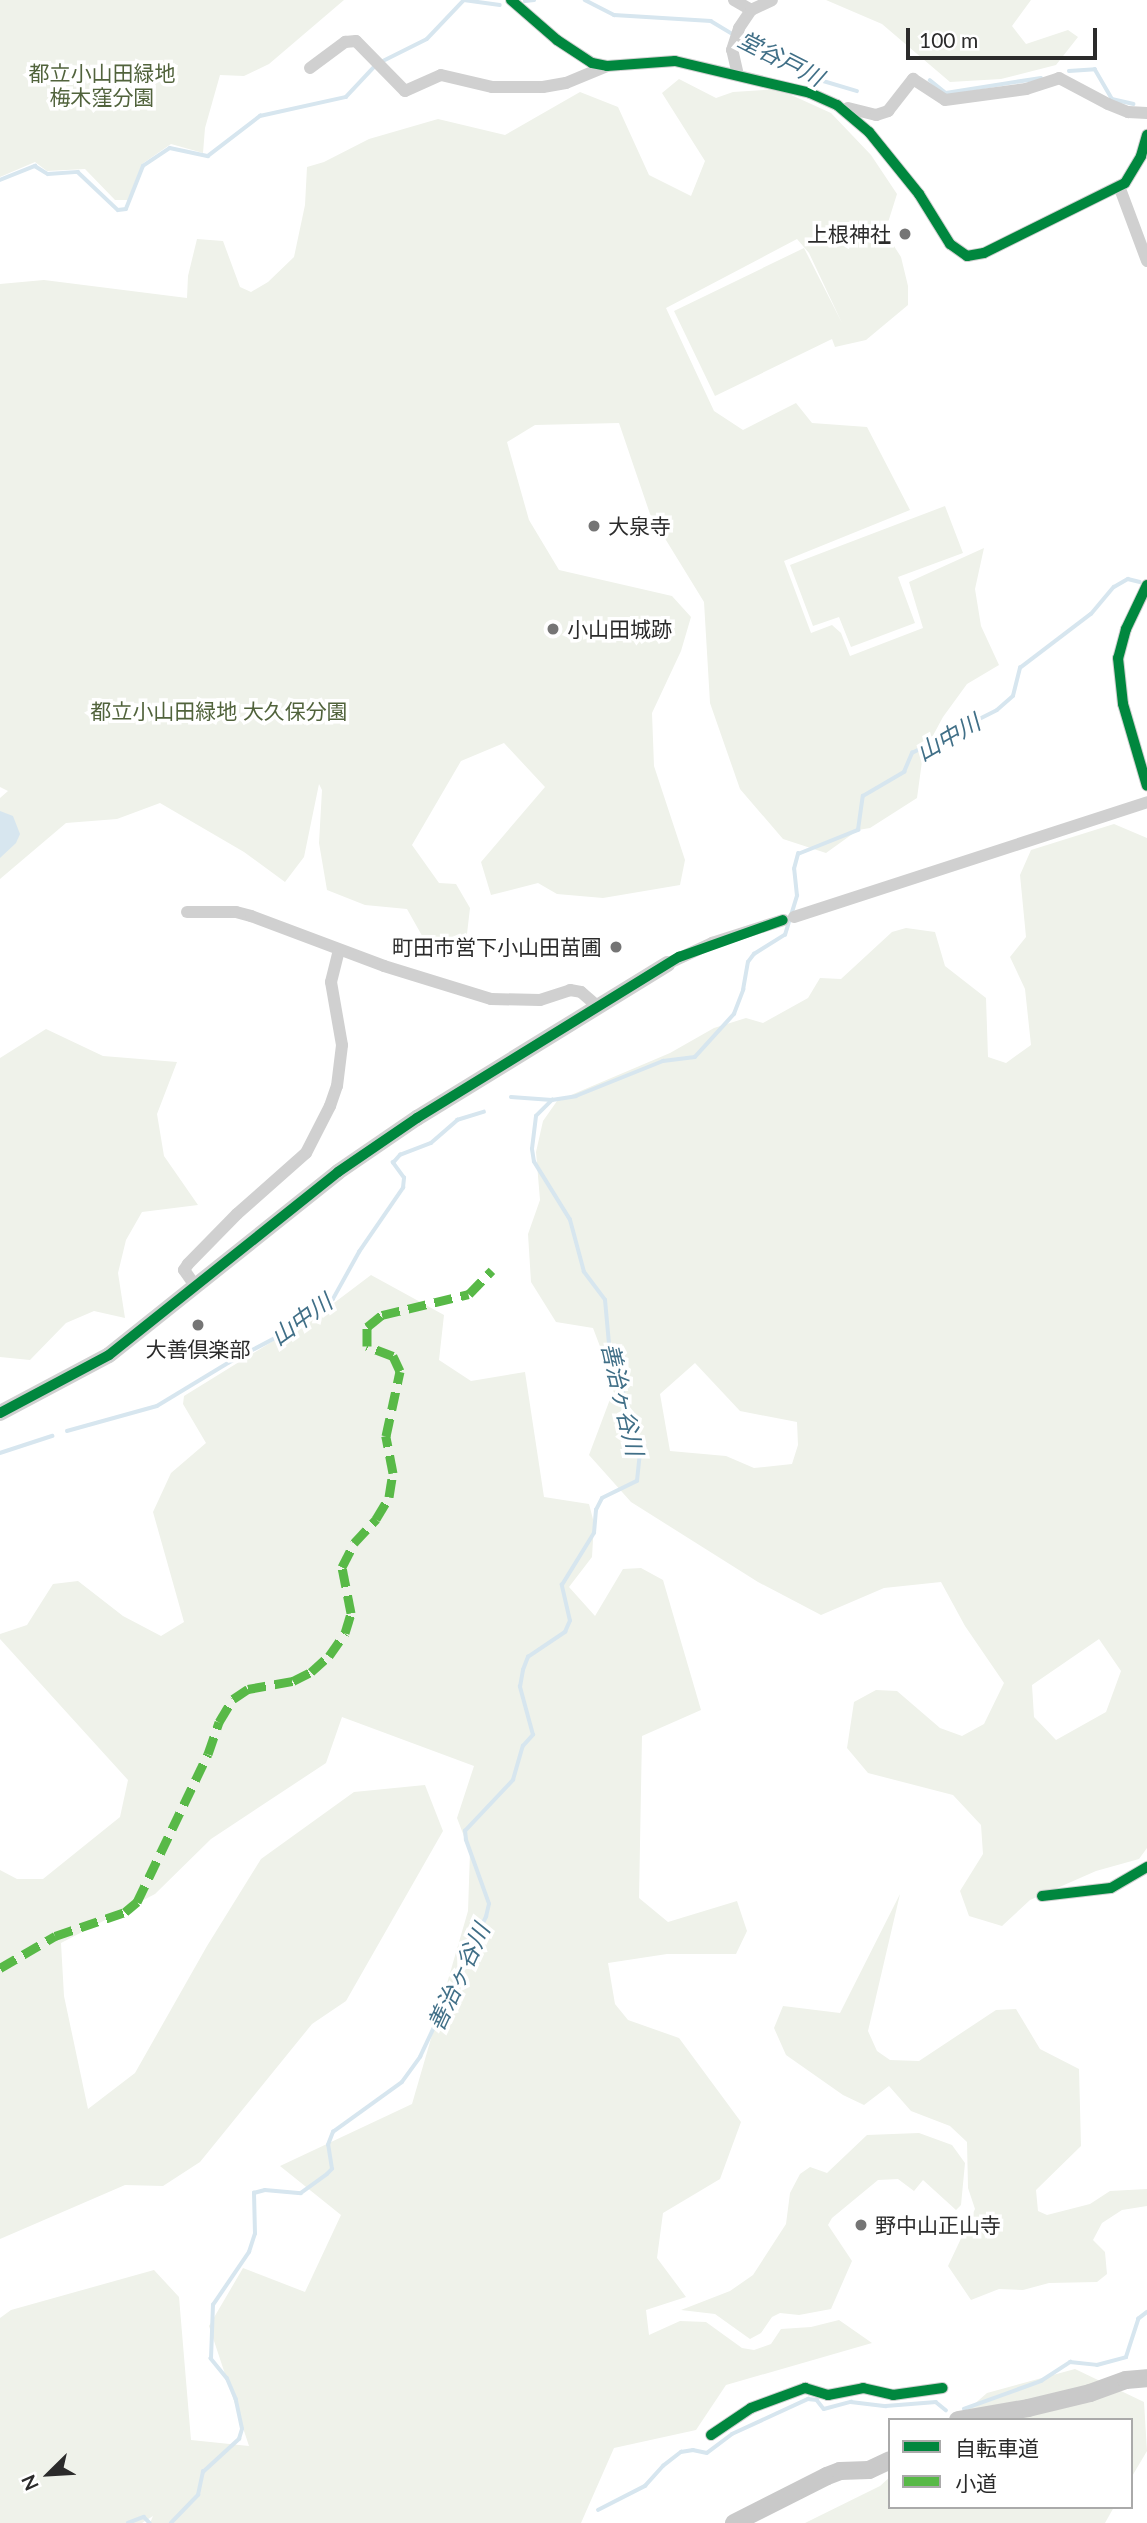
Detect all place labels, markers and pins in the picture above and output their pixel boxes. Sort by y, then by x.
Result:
place label: 上根神社 [807,221,891,247]
marker: 上根神社 [897,226,913,242]
place label: 大泉寺 [608,513,671,539]
marker: 大泉寺 [586,518,602,534]
place label: 小山田城跡 [567,616,672,642]
marker: 小山田城跡 [545,621,561,637]
place label: 町田市営下小山田苗圃 [392,934,602,960]
marker: 町田市営下小山田苗圃 [608,939,624,955]
marker: 大善倶楽部 [190,1317,206,1333]
place label: 大善倶楽部 [146,1336,250,1362]
place label: 野中山正山寺 [875,2212,1001,2238]
marker: 野中山正山寺 [853,2217,869,2233]

